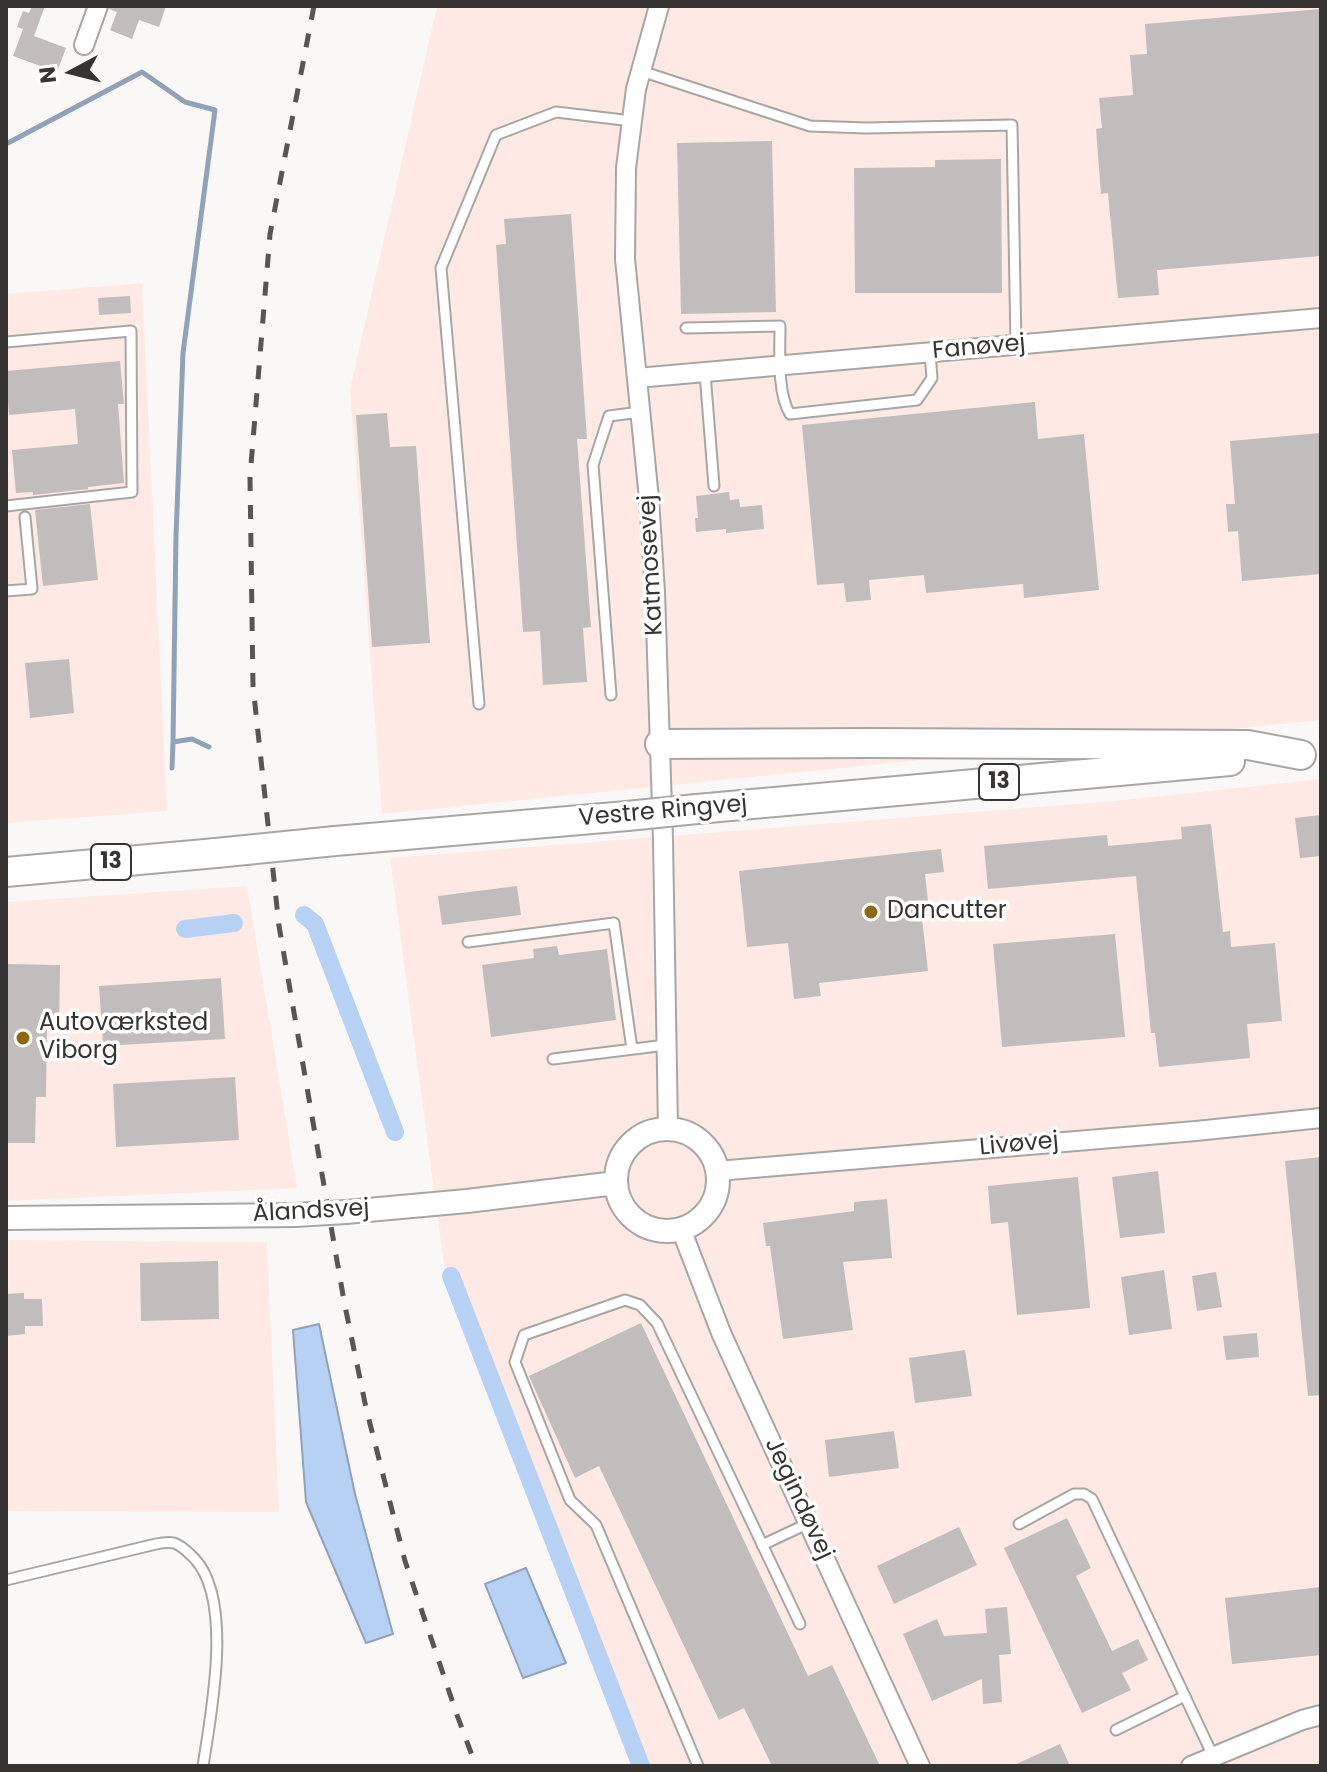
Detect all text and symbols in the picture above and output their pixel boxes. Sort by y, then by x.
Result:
north arrow [32,32,112,112]
text: N [31,65,64,85]
street label: Fanøvej [931,330,1027,366]
street label: Katmosevej [634,494,670,636]
road number: 13 [979,764,1019,800]
street label: Vestre Ringvej [578,790,748,834]
road number: 13 [91,844,131,880]
place label: Dancutter [887,898,1007,926]
marker: Dancutter [862,903,880,921]
place label: Autoværksted Viborg [39,1010,208,1066]
marker: Autoværksted Viborg [14,1029,32,1047]
street label: Livøvej [978,1127,1060,1163]
street label: Ålandsvej [252,1195,370,1229]
street label: Jegindøvej [757,1434,839,1564]

